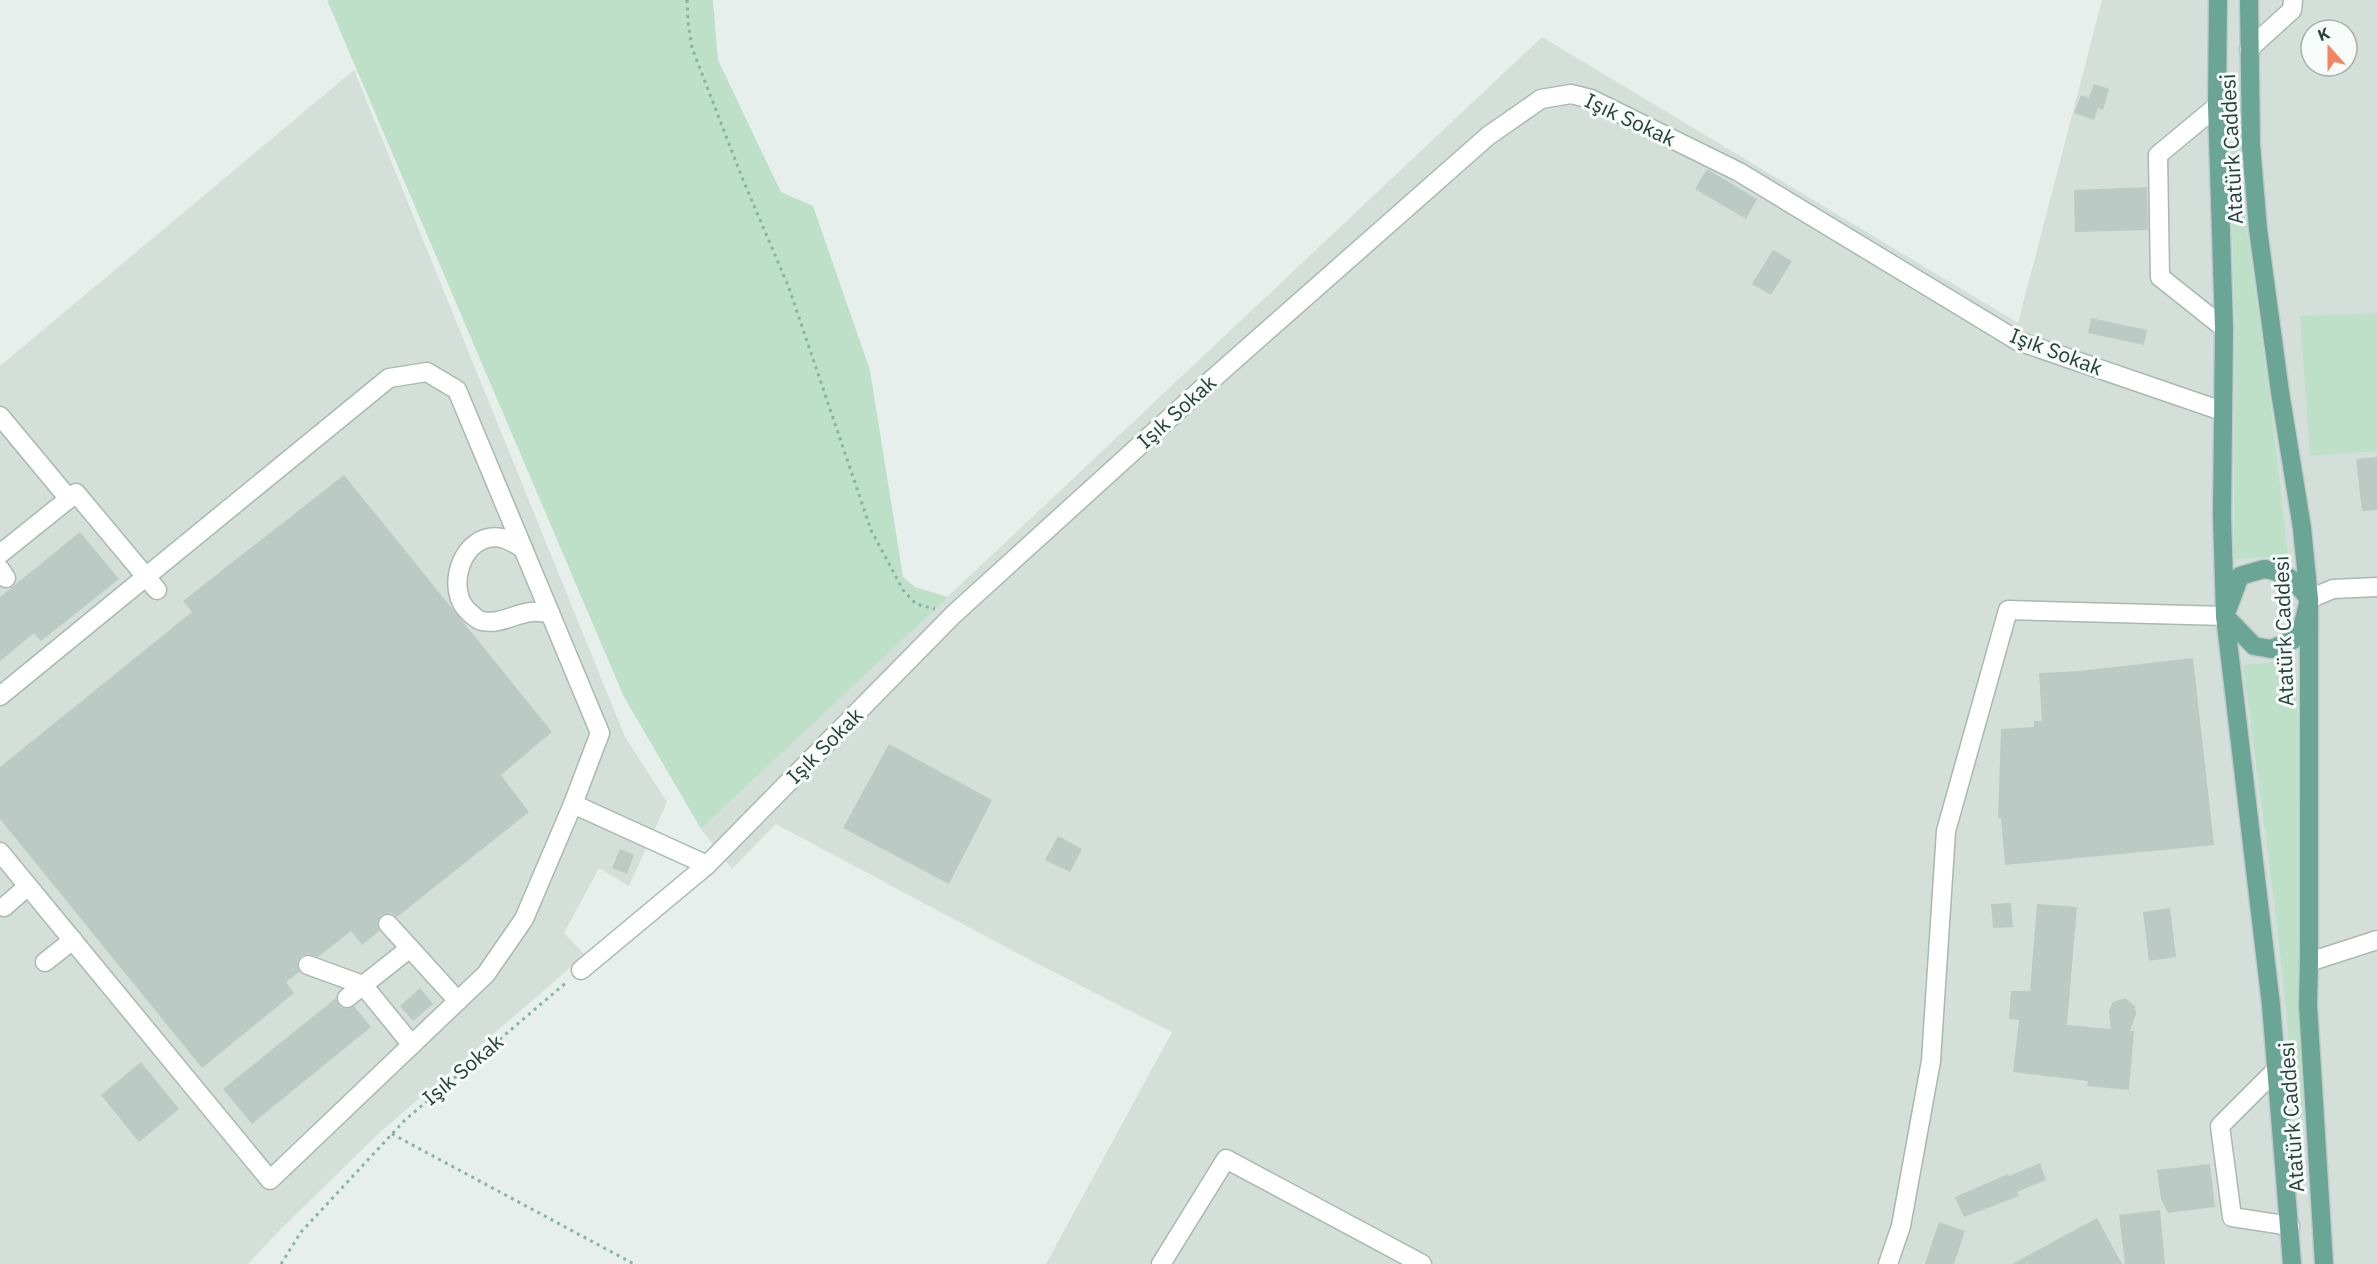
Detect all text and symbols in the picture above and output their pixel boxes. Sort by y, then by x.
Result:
north arrow [2299,18,2359,78]
text: K [2315,23,2332,45]
street label: Atatürk Caddesi [2213,73,2249,225]
street label: Işık Sokak [1581,86,1680,152]
street label: Işık Sokak [2006,321,2107,382]
street label: Işık Sokak [1131,368,1222,454]
street label: Atatürk Caddesi [2266,555,2300,707]
street label: Işık Sokak [780,701,869,790]
street label: Işık Sokak [416,1027,509,1111]
street label: Atatürk Caddesi [2272,1041,2310,1193]

